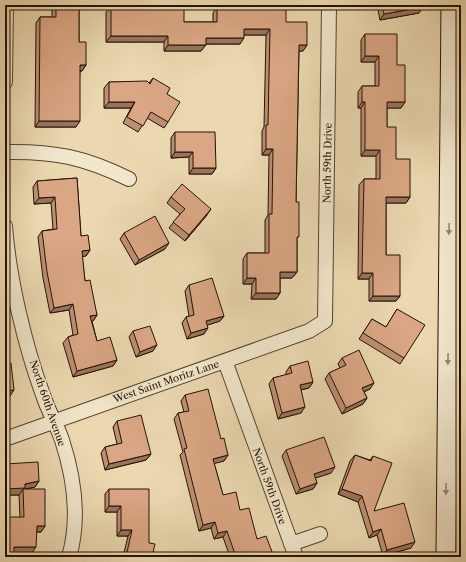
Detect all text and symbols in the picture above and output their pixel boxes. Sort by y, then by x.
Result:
street label: North 59th Drive [320,122,335,203]
one-way arrow [446,223,452,236]
one-way arrow [445,353,451,366]
street label: West Saint Moritz Lane [111,357,221,406]
street label: North 60th Avenue [27,358,69,448]
street label: North 59th Drive [250,446,290,527]
one-way arrow [443,483,450,495]

